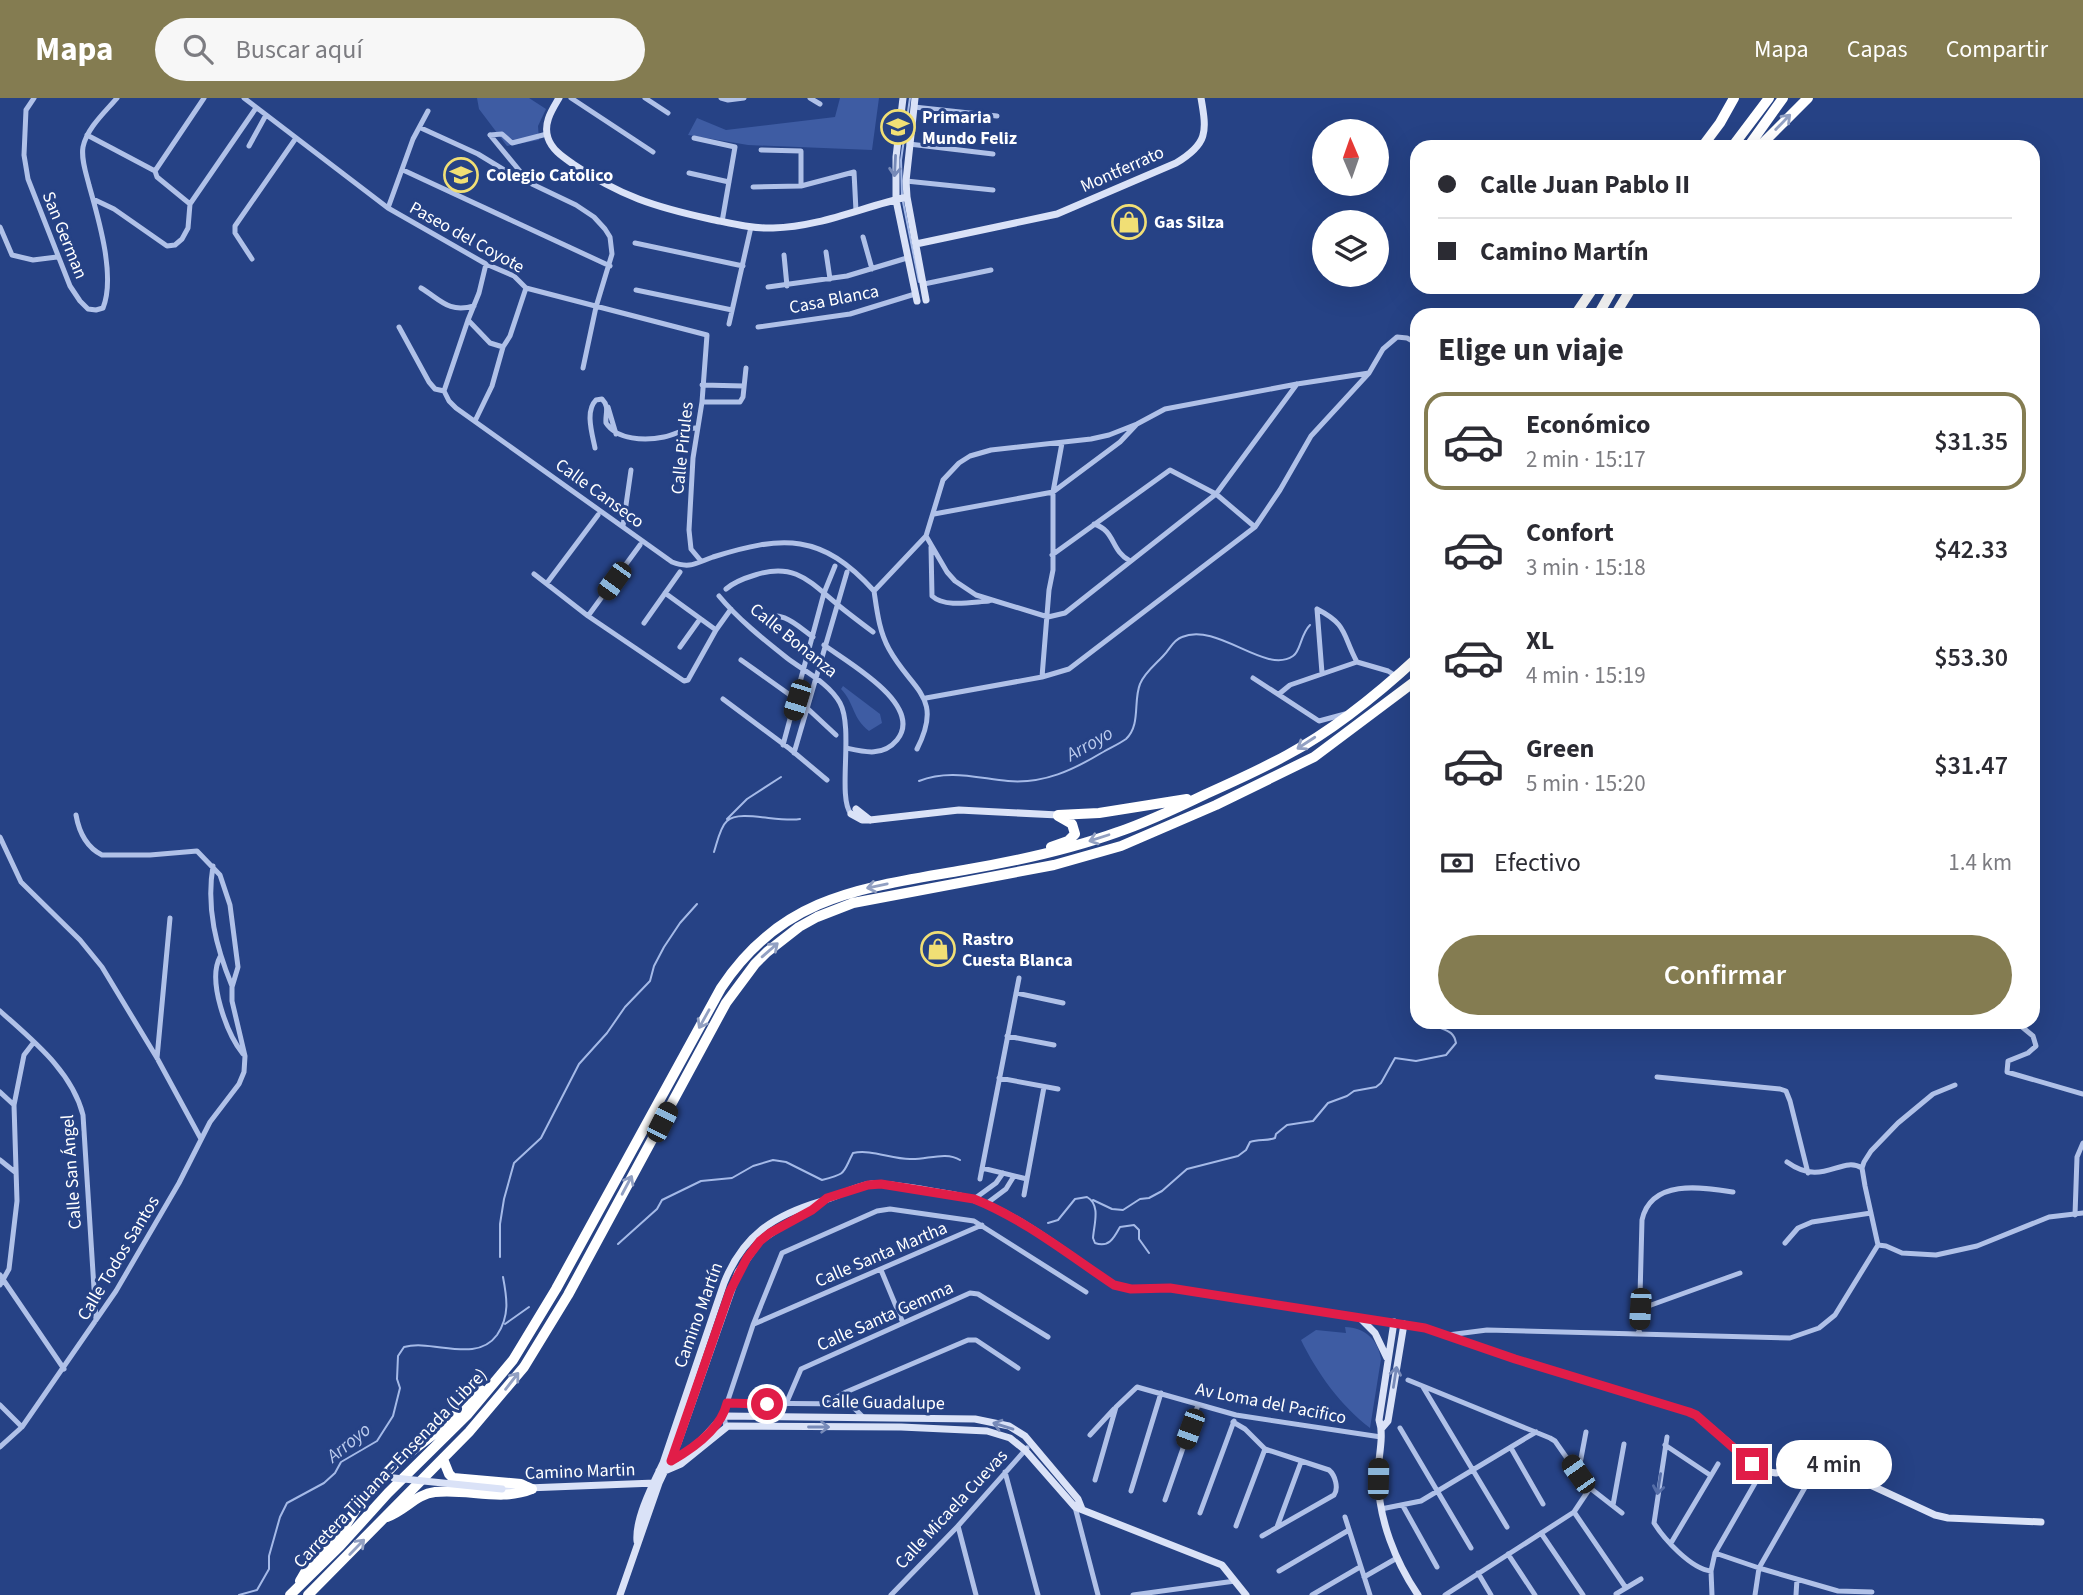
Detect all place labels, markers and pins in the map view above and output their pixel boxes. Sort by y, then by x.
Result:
place label: Primaria Mundo Feliz [922,105,1017,151]
school or university icon: Primaria Mundo Feliz [879,108,917,146]
school or university icon: Colegio Catolico [442,156,480,194]
place label: Colegio Catolico [486,163,613,188]
shop icon: Gas Silza [1110,203,1148,241]
place label: Gas Silza [1154,210,1224,235]
place label: Rastro Cuesta Blanca [962,927,1073,973]
shop icon: Rastro Cuesta Blanca [919,930,957,968]

